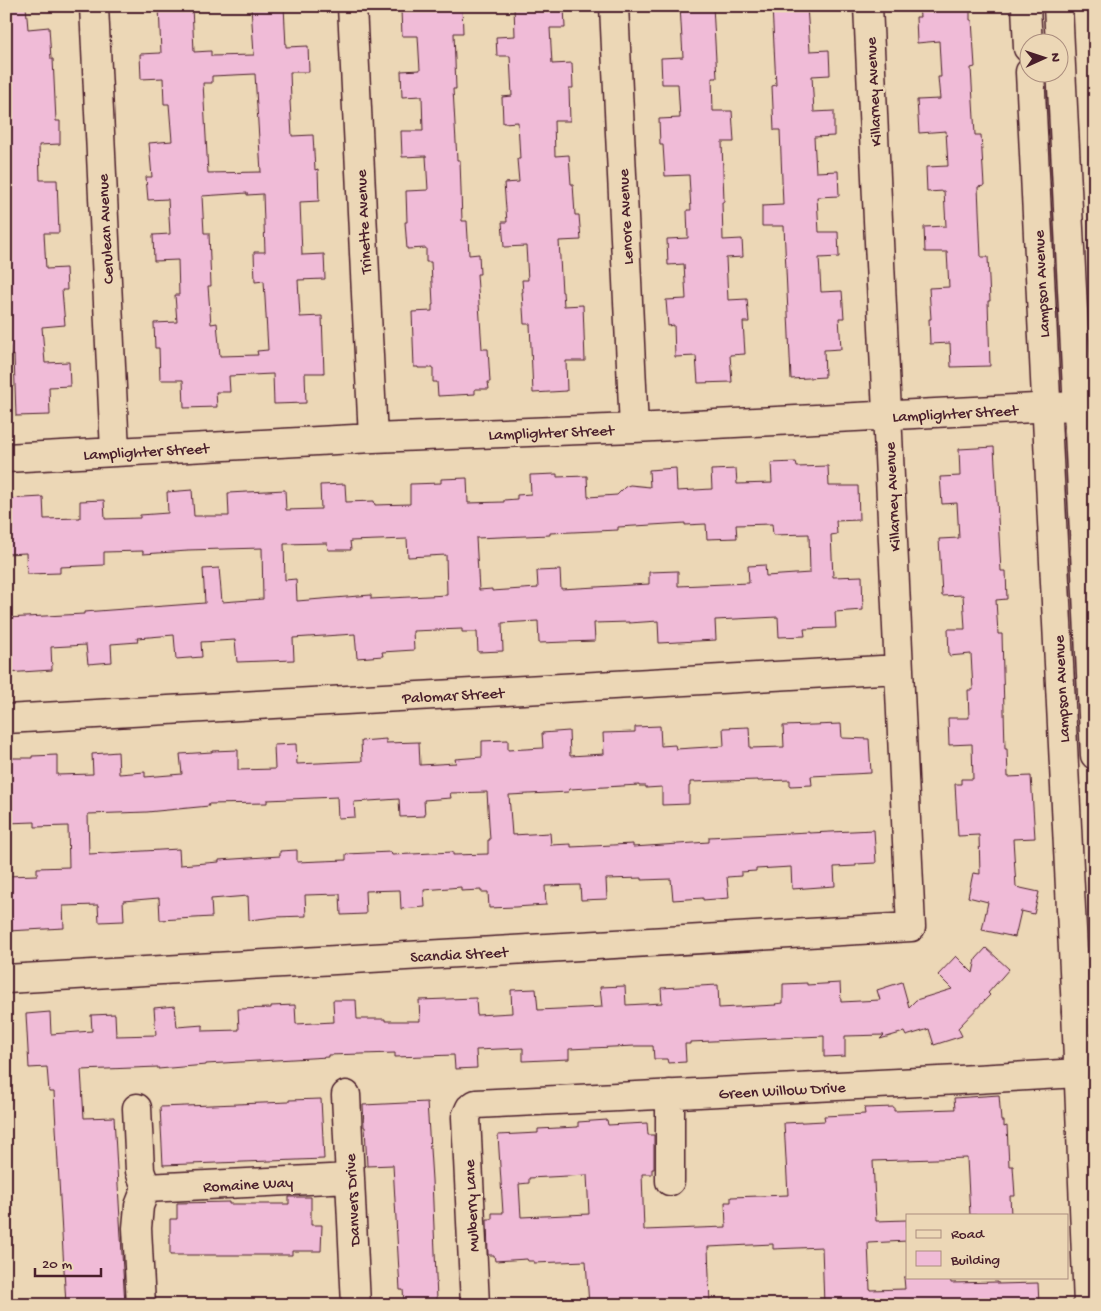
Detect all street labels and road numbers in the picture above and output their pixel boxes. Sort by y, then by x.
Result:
street label: Killarney Avenue [863,36,888,147]
street label: Trinette Avenue [353,168,378,275]
street label: Lenore Avenue [615,168,639,265]
street label: Cerulean Avenue [95,173,120,284]
street label: Lampson Avenue [1031,229,1056,338]
street label: Lamplighter Street [892,403,1020,428]
street label: Lamplighter Street [488,423,616,446]
street label: Lamplighter Street [83,441,211,466]
street label: Killarney Avenue [882,441,907,552]
street label: Lampson Avenue [1051,634,1076,743]
street label: Palomar Street [401,685,506,710]
street label: Scandia Street [410,944,510,969]
street label: Green Willow Drive [718,1080,847,1105]
street label: Danvers Drive [343,1152,366,1247]
street label: Mulberry Lane [462,1158,485,1252]
street label: Romaine Way [203,1175,294,1198]

